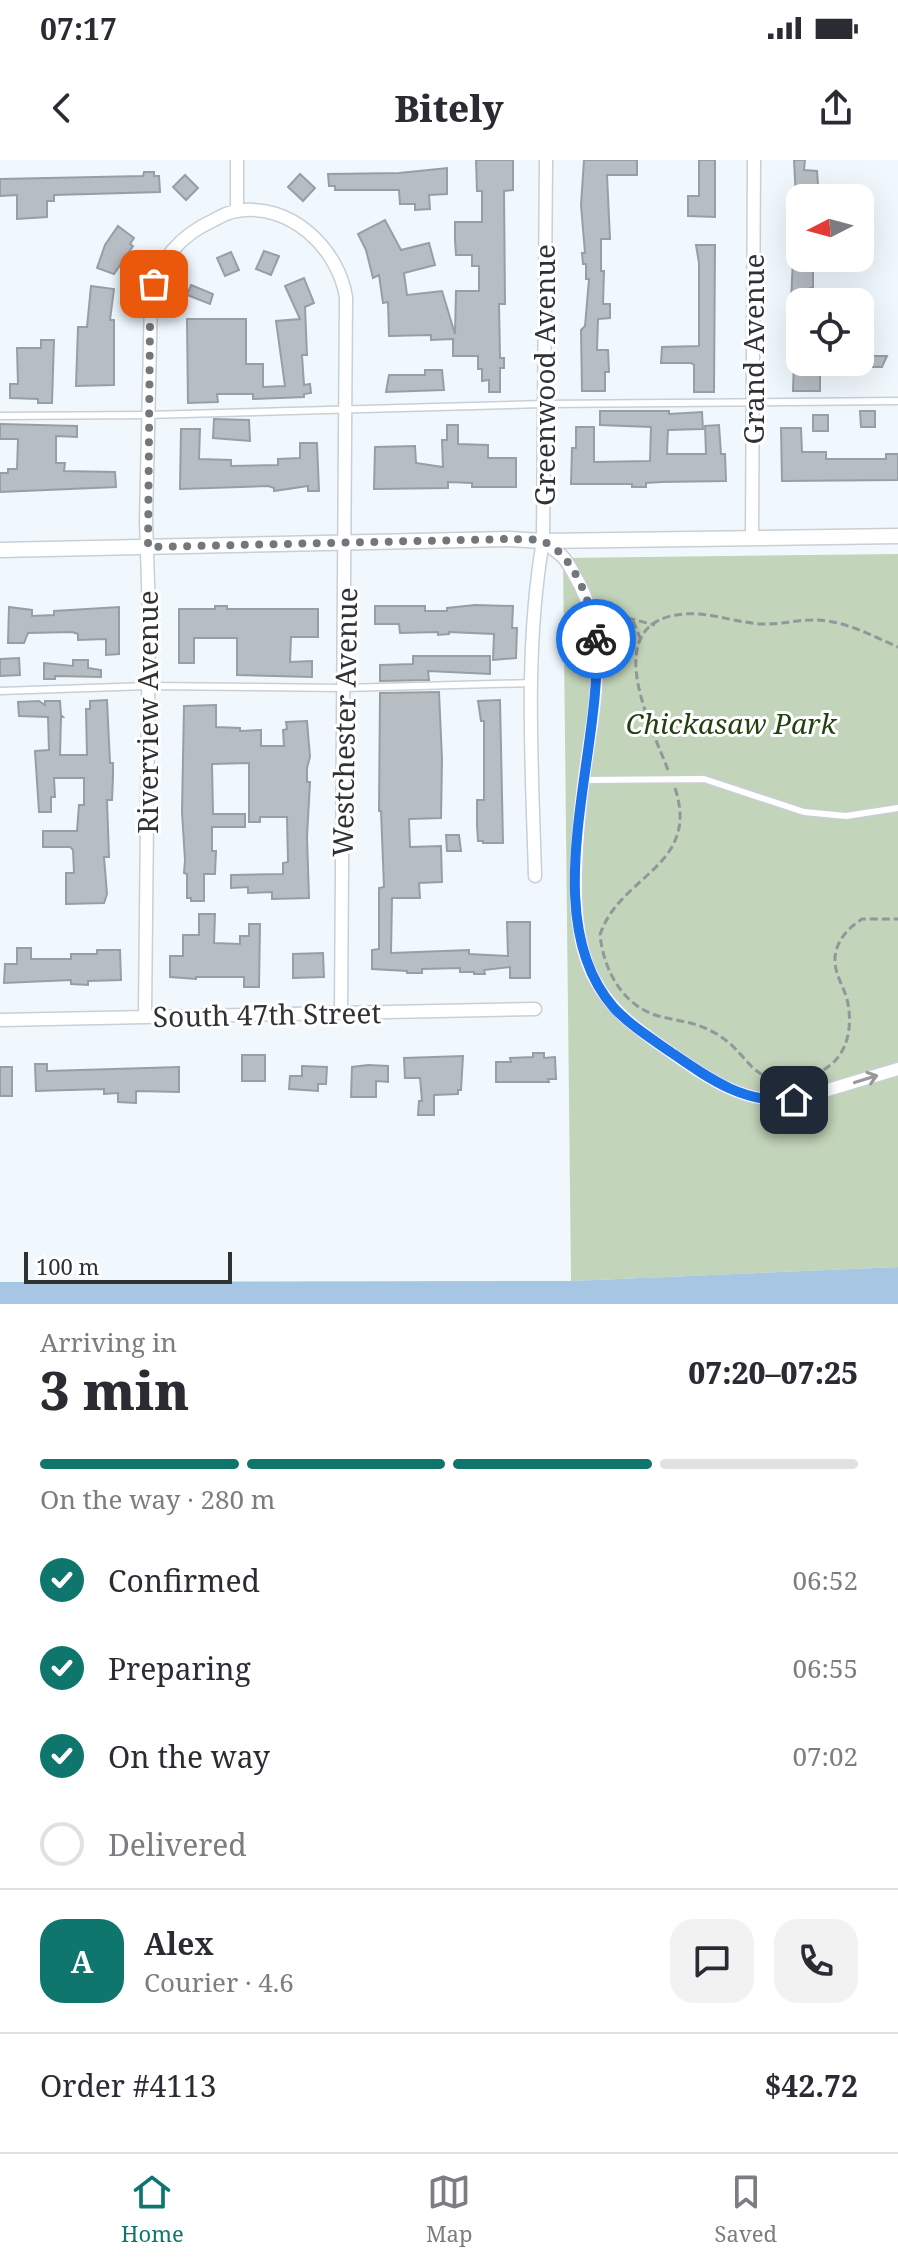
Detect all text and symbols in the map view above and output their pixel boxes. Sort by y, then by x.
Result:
text: 07:17 [40,8,117,49]
text: Bitely [394,84,504,133]
icon: back [40,86,84,130]
icon: share [814,86,858,130]
north arrow [786,184,874,272]
map controls [786,184,874,376]
street label: Greenwood Avenue [525,244,563,506]
pin [120,250,188,318]
street label: Grand Avenue [734,254,772,445]
icon: bag [132,262,176,306]
button: locate [786,288,874,376]
street label: Westchester Avenue [323,587,365,857]
street label: Riverview Avenue [128,590,166,834]
courier [556,599,636,679]
icon: bike [574,617,618,661]
park label: Chickasaw Park [626,704,837,742]
street label: South 47th Street [152,993,382,1035]
pin [760,1066,828,1134]
one-way arrow [853,1071,878,1085]
icon: home [772,1078,816,1122]
scale bar [24,1248,232,1284]
text: 100 m [36,1251,99,1281]
text: Arriving in [40,1324,177,1360]
text: 07:20–07:25 [688,1352,858,1393]
text: 3 min [40,1354,189,1425]
text: On the way · 280 m [40,1481,275,1517]
icon: check [40,1558,84,1602]
text: Confirmed [108,1560,260,1601]
text: 06:52 [792,1562,858,1598]
icon: check [40,1646,84,1690]
text: Preparing [108,1648,251,1689]
text: 06:55 [792,1650,858,1686]
icon: check [40,1734,84,1778]
text: On the way [108,1736,270,1777]
text: 07:02 [792,1738,858,1774]
text: Delivered [108,1824,247,1865]
button: chat [670,1919,754,2003]
button: phone [774,1919,858,2003]
text: Alex [144,1923,214,1964]
text: A [71,1941,93,1982]
text: Courier · 4.6 [144,1964,294,2000]
text: Order #4113 [40,2065,217,2106]
text: $42.72 [764,2065,858,2106]
tab: Home [121,2170,184,2248]
tab: Map [426,2170,472,2248]
tab: Saved [715,2170,777,2248]

